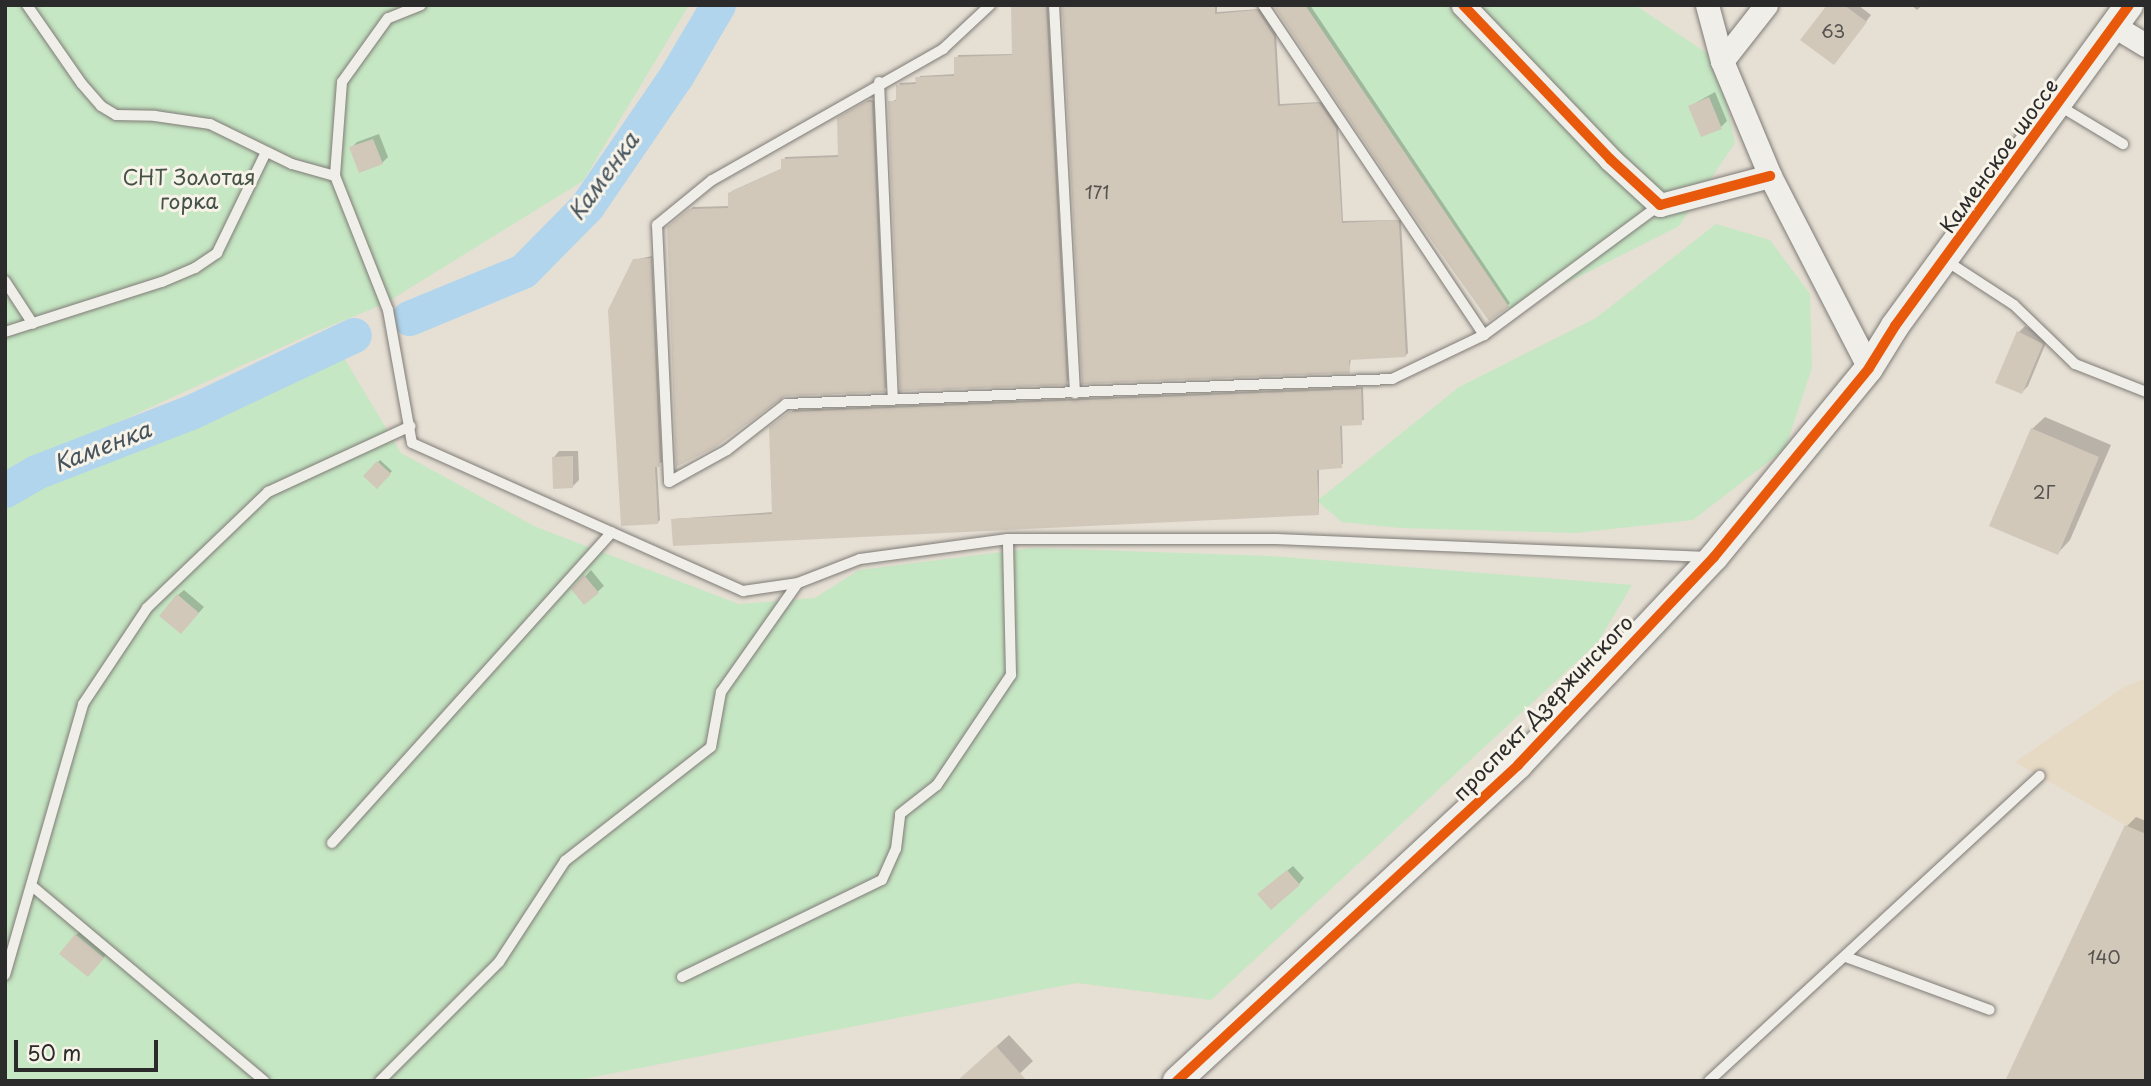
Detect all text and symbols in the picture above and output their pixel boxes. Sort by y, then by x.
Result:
house number: 63 [1821,20,1845,42]
street label: Каменское шоссе [1934,73,2062,237]
water label: Каменка [562,127,644,225]
park label: СНТ Золотая горка [122,163,256,213]
house number: 171 [1085,181,1109,203]
water label: Каменка [50,415,154,477]
house number: 2Г [2033,481,2055,503]
street label: проспект Дзержинского [1447,609,1637,805]
house number: 140 [2087,946,2121,968]
scale bar [18,1026,161,1070]
text: 50 m [27,1036,81,1068]

